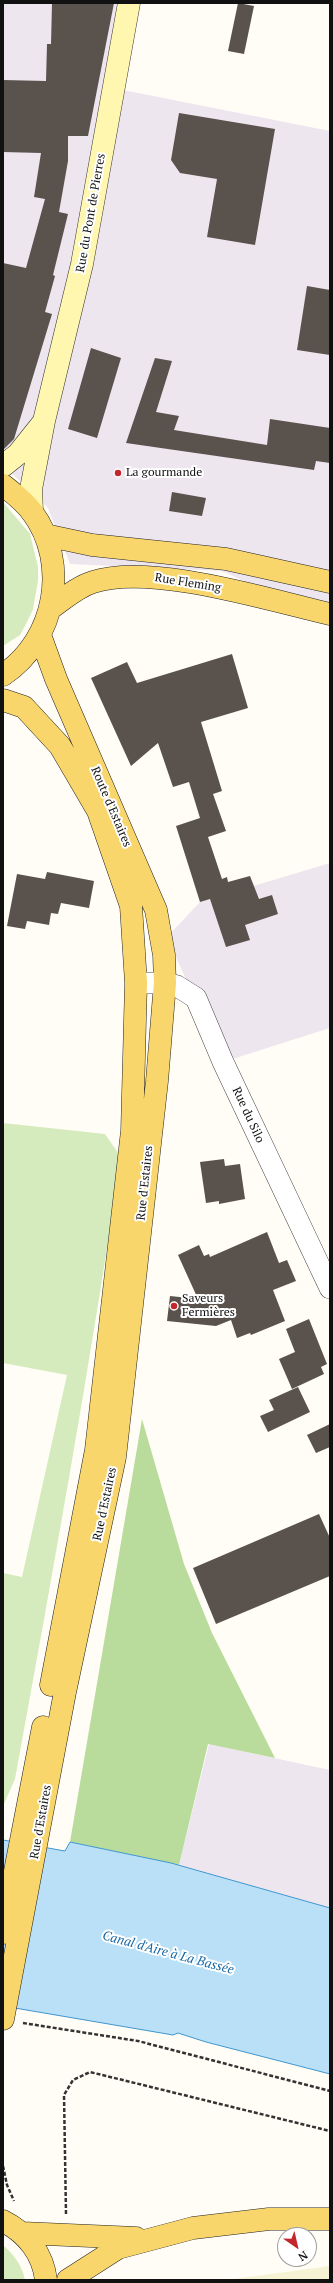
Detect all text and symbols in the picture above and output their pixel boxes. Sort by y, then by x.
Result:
street label: Rue du Pont de Pierres [73,152,109,274]
place label: La gourmande [126,466,202,480]
marker: La gourmande [113,468,123,478]
street label: Rue Fleming [154,571,222,595]
street label: Route d'Estaires [88,765,134,849]
street label: Rue du Silo [229,1085,267,1145]
street label: Rue d'Estaires [134,1145,156,1221]
place label: Saveurs Fermières [182,1292,235,1320]
marker: Saveurs Fermières [169,1301,179,1311]
street label: Rue d'Estaires [90,1466,120,1542]
street label: Rue d'Estaires [27,1784,55,1860]
water label: Canal d'Aire à La Bassée [101,1928,235,1978]
north arrow [277,2227,317,2267]
text: N [296,2248,311,2264]

